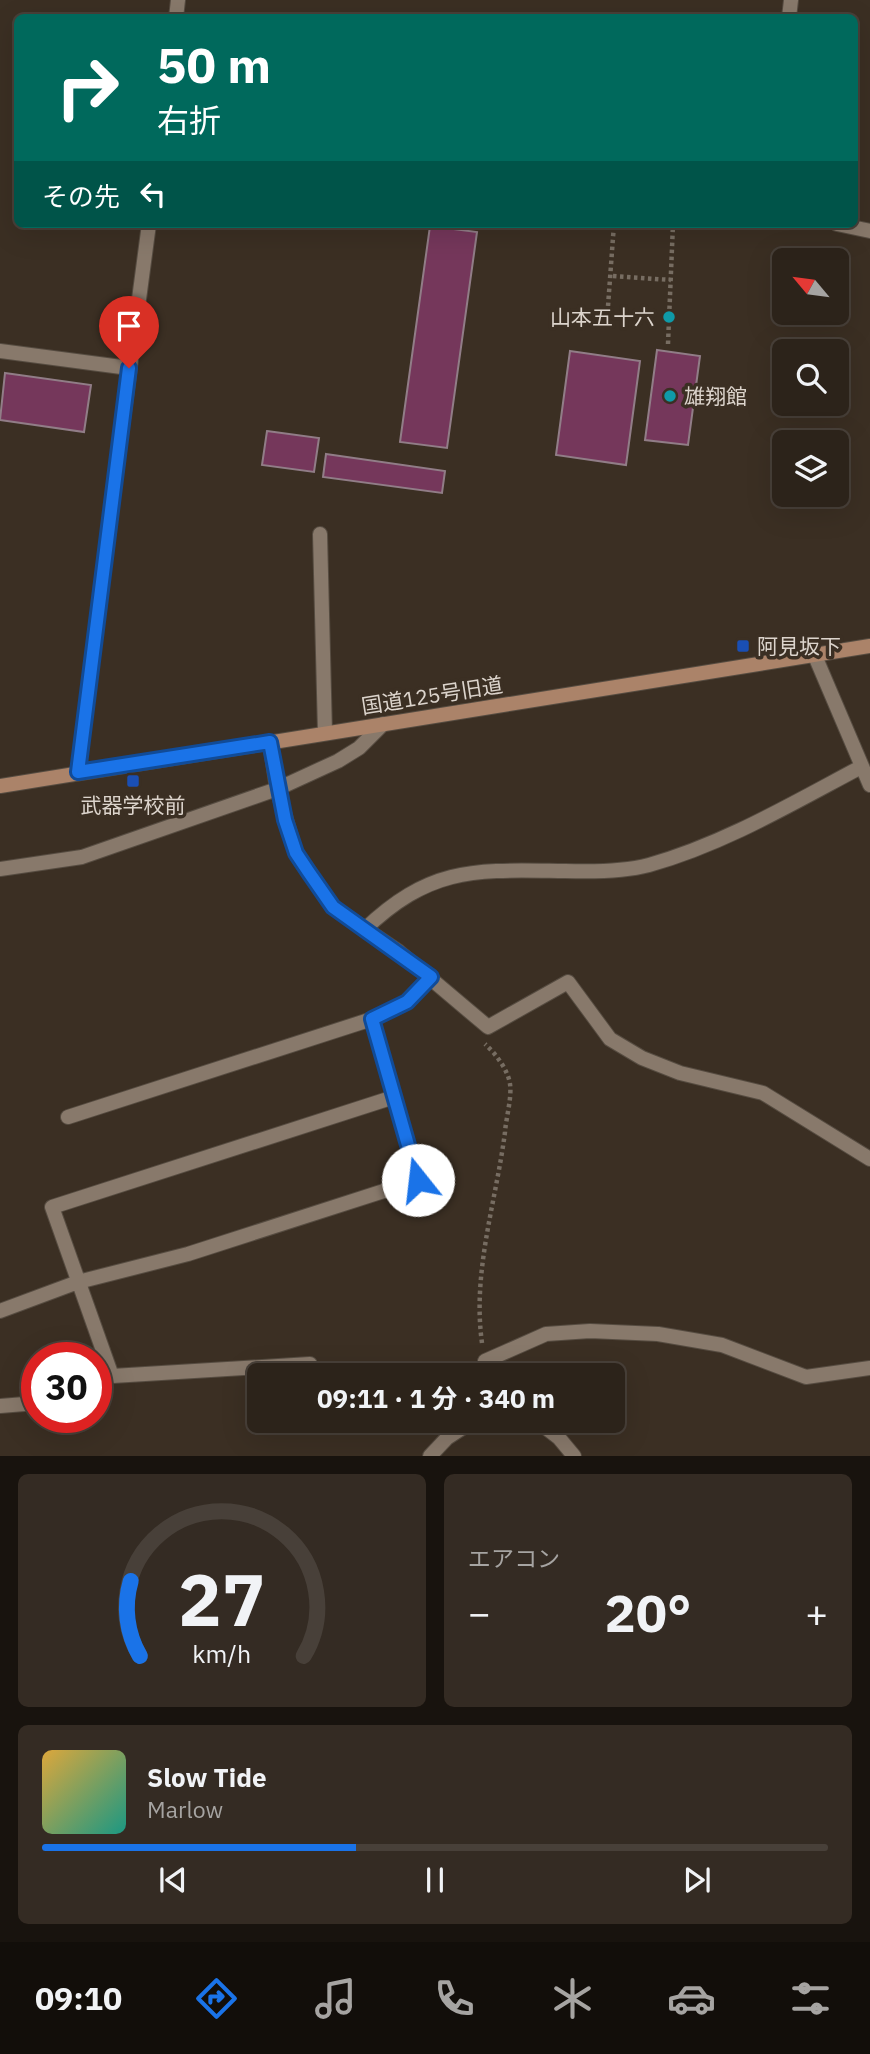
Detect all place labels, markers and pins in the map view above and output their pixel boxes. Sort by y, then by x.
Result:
pin [99,296,159,368]
place label: 山本五十六 [550,303,655,331]
marker: 山本五十六 [661,309,677,325]
place label: 雄翔館 [684,382,747,410]
marker: 雄翔館 [662,388,678,404]
place label: 阿見坂下 [757,632,841,660]
marker: 阿見坂下 [735,638,751,654]
marker: 武器学校前 [125,773,141,789]
place label: 武器学校前 [81,791,186,819]

